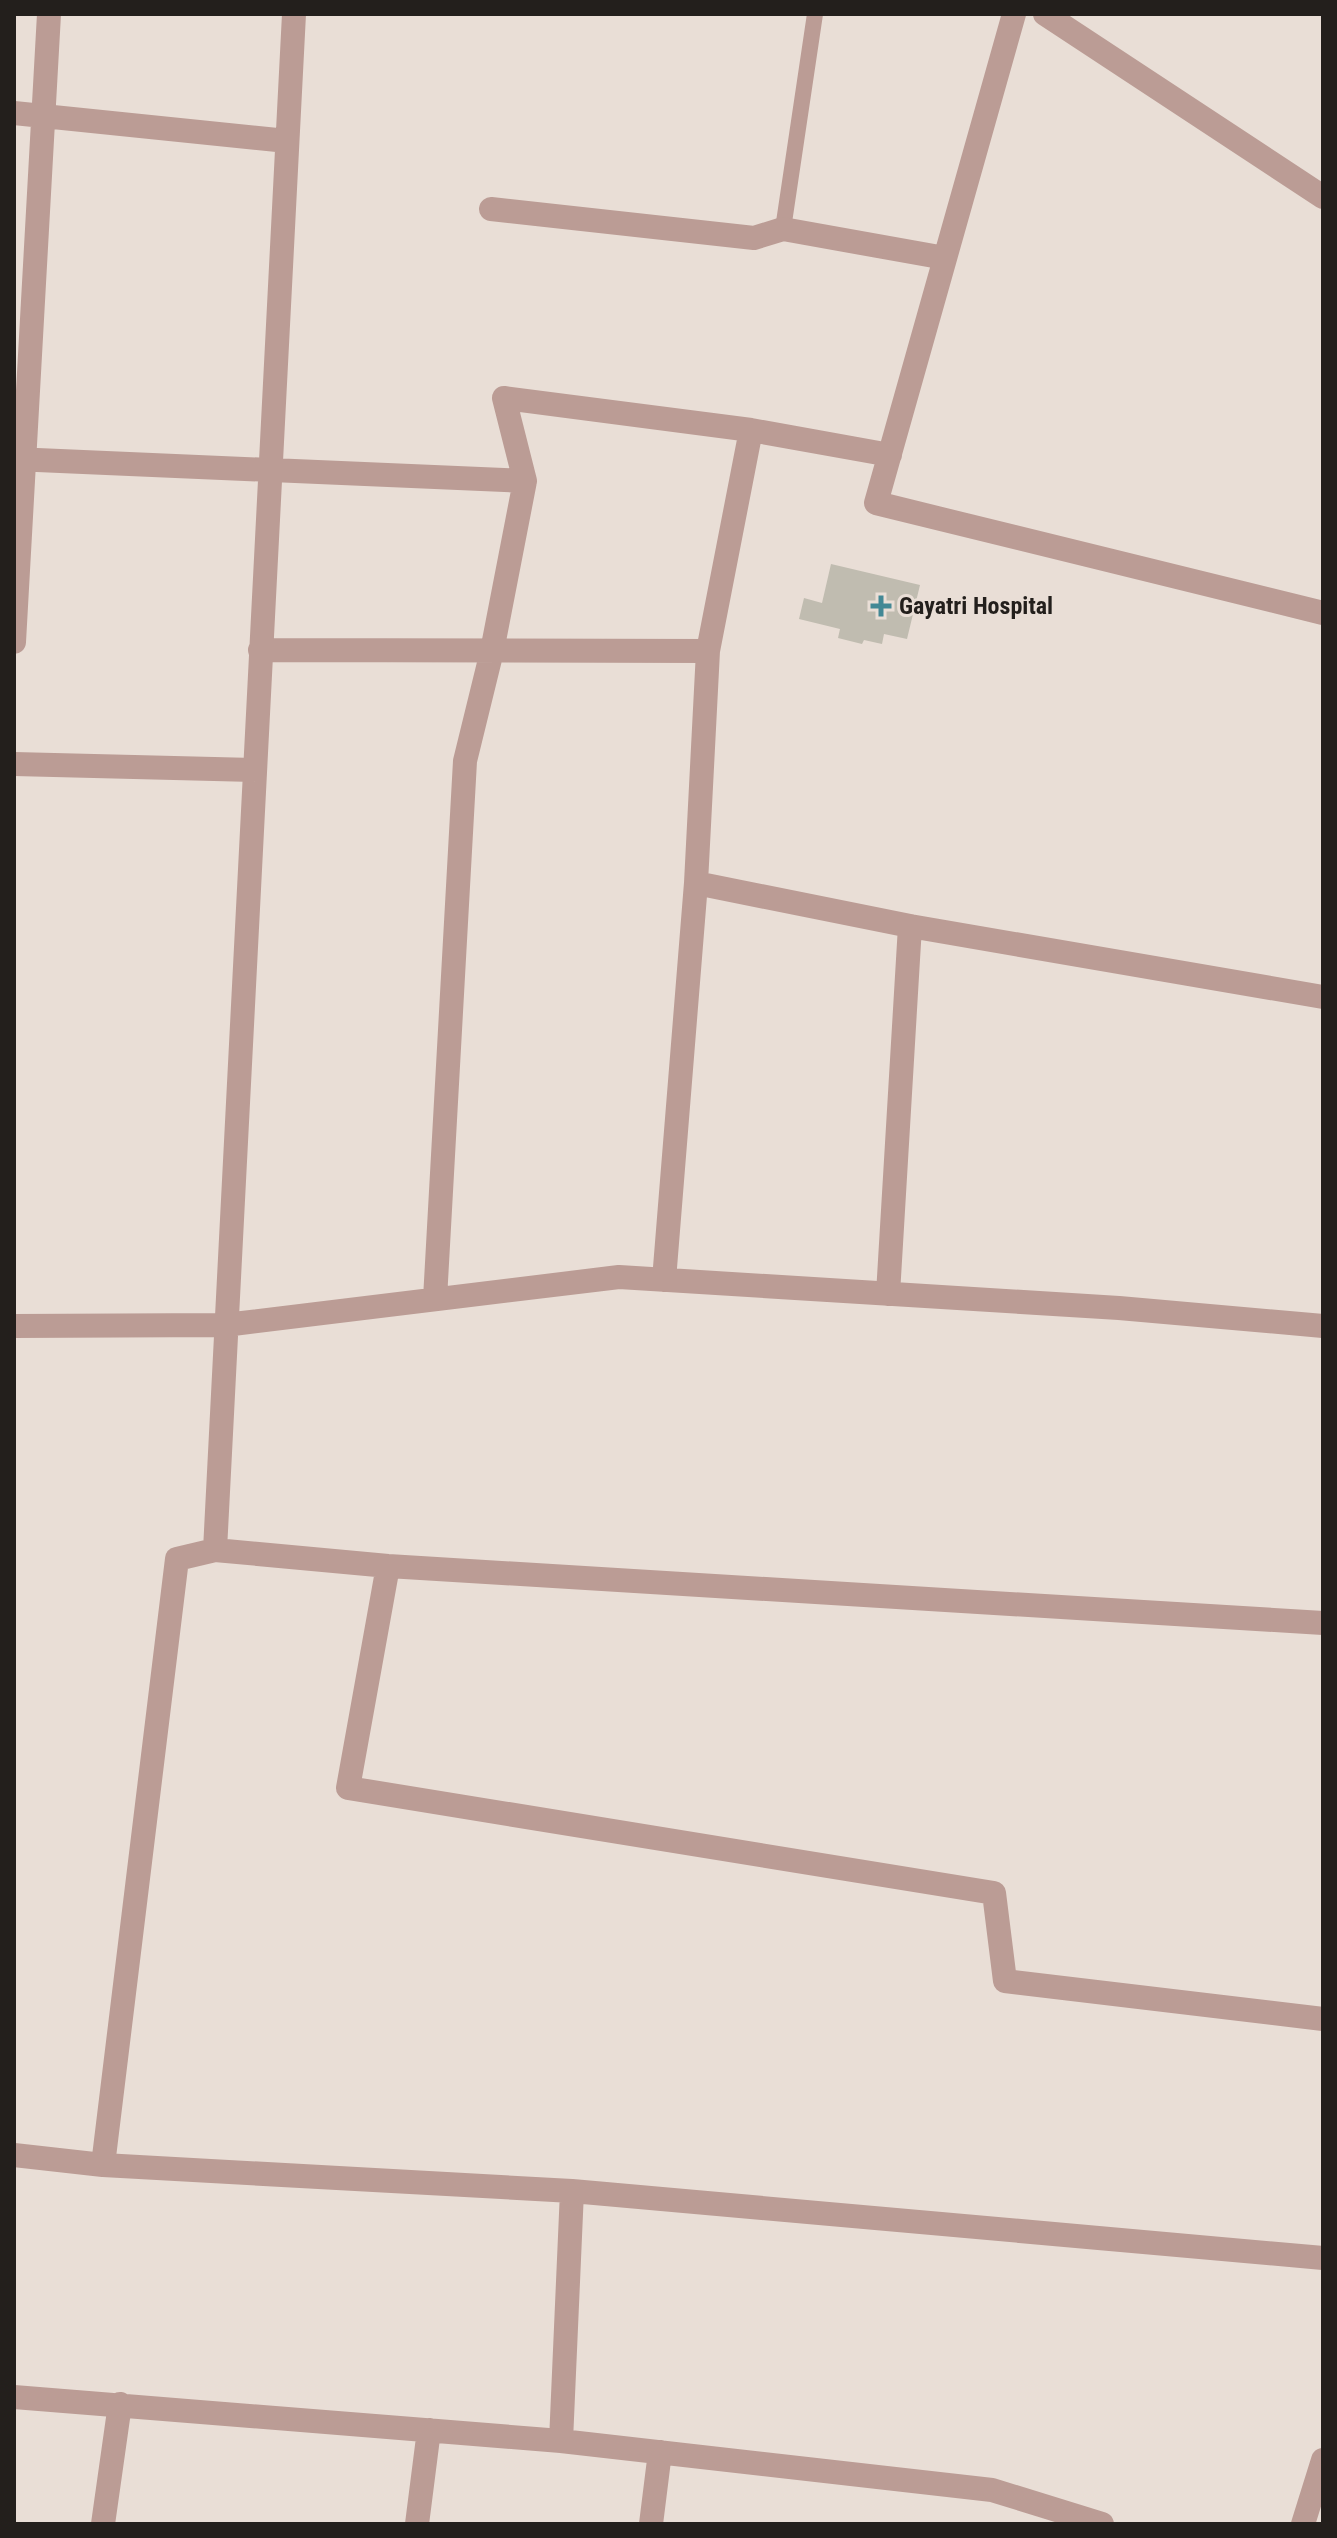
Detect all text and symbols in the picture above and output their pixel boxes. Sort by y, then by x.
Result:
place label: Gayatri Hospital [899,592,1053,620]
marker: Gayatri Hospital [870,595,892,617]

